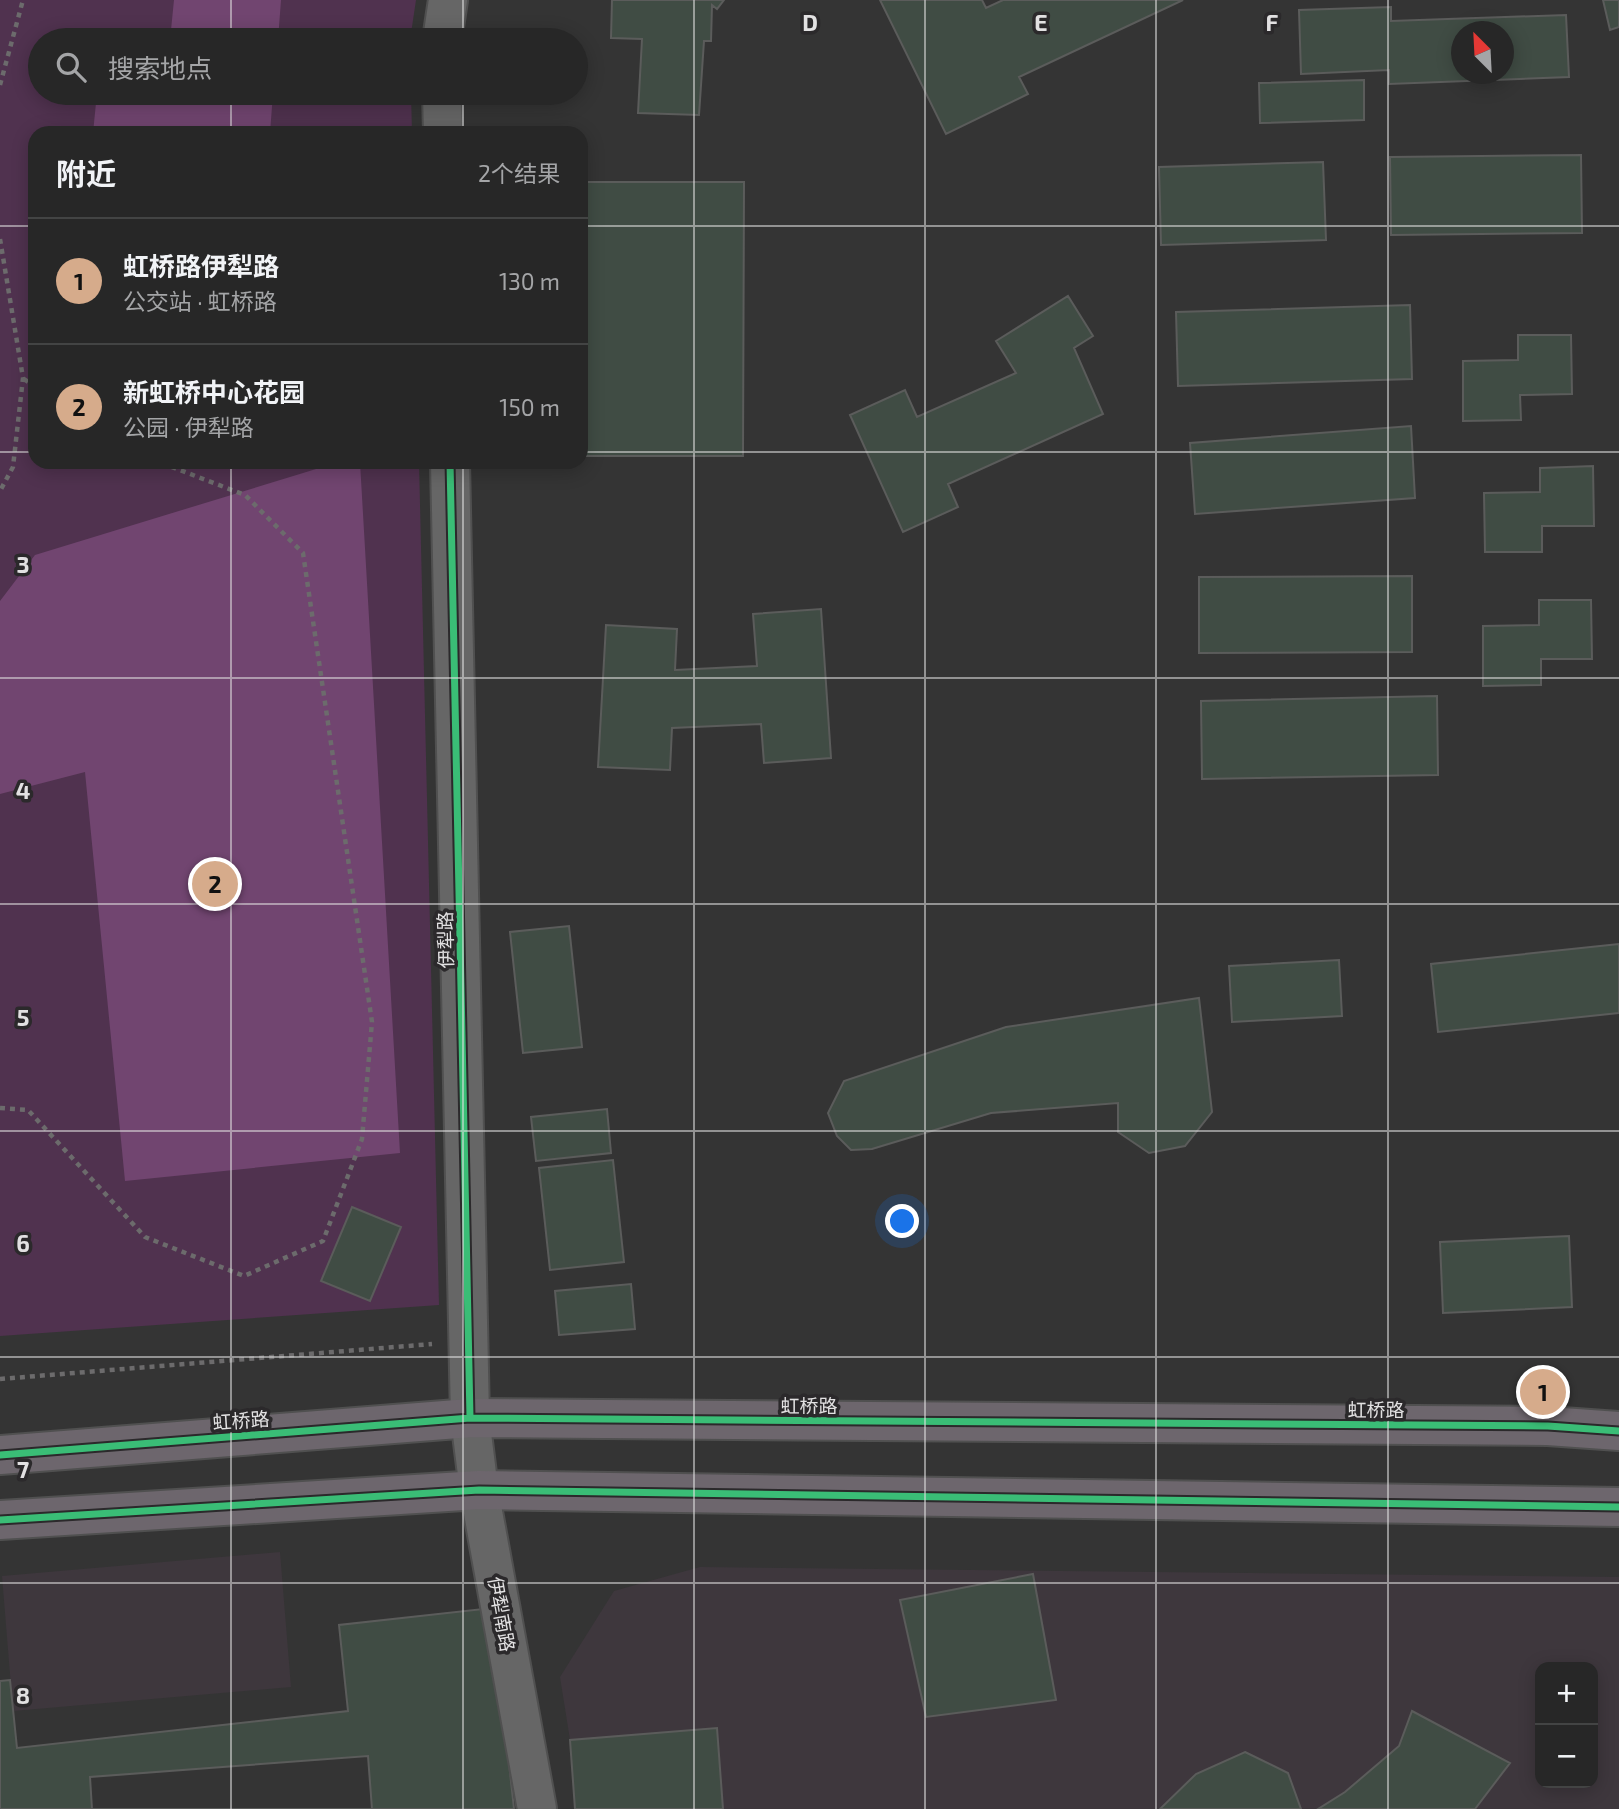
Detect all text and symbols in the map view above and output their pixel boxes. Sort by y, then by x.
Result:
text: D [802,8,818,36]
text: E [1034,8,1048,36]
text: F [1266,8,1279,36]
north arrow [1451,21,1514,84]
search box [28,28,588,105]
icon: search [52,48,90,86]
text: 搜索地点 [108,52,212,83]
text: 附近 [56,155,116,191]
text: 2个结果 [478,159,560,187]
text: 虹桥路伊犁路 [123,250,279,281]
text: 1 [74,267,84,295]
text: 130 m [499,267,560,295]
text: 公交站 · 虹桥路 [123,287,277,315]
text: 新虹桥中心花园 [123,376,305,407]
text: 2 [72,393,86,421]
text: 150 m [499,393,560,421]
text: 公园 · 伊犁路 [123,413,254,441]
text: 3 [16,550,30,578]
text: 4 [16,776,30,804]
pin: 2 [192,858,238,910]
street label: 伊犁路 [433,911,457,969]
text: 5 [17,1003,29,1031]
your location [885,1204,919,1238]
text: 6 [16,1229,30,1257]
pin: 1 [1520,1366,1566,1418]
street label: 虹桥路 [780,1394,838,1417]
street label: 虹桥路 [1347,1398,1405,1421]
street label: 虹桥路 [212,1407,270,1433]
text: 7 [17,1455,29,1483]
street label: 伊犁南路 [484,1575,520,1653]
map controls [1535,1662,1598,1788]
button: + [1535,1662,1598,1725]
text: 8 [16,1681,30,1709]
button: − [1535,1725,1598,1788]

